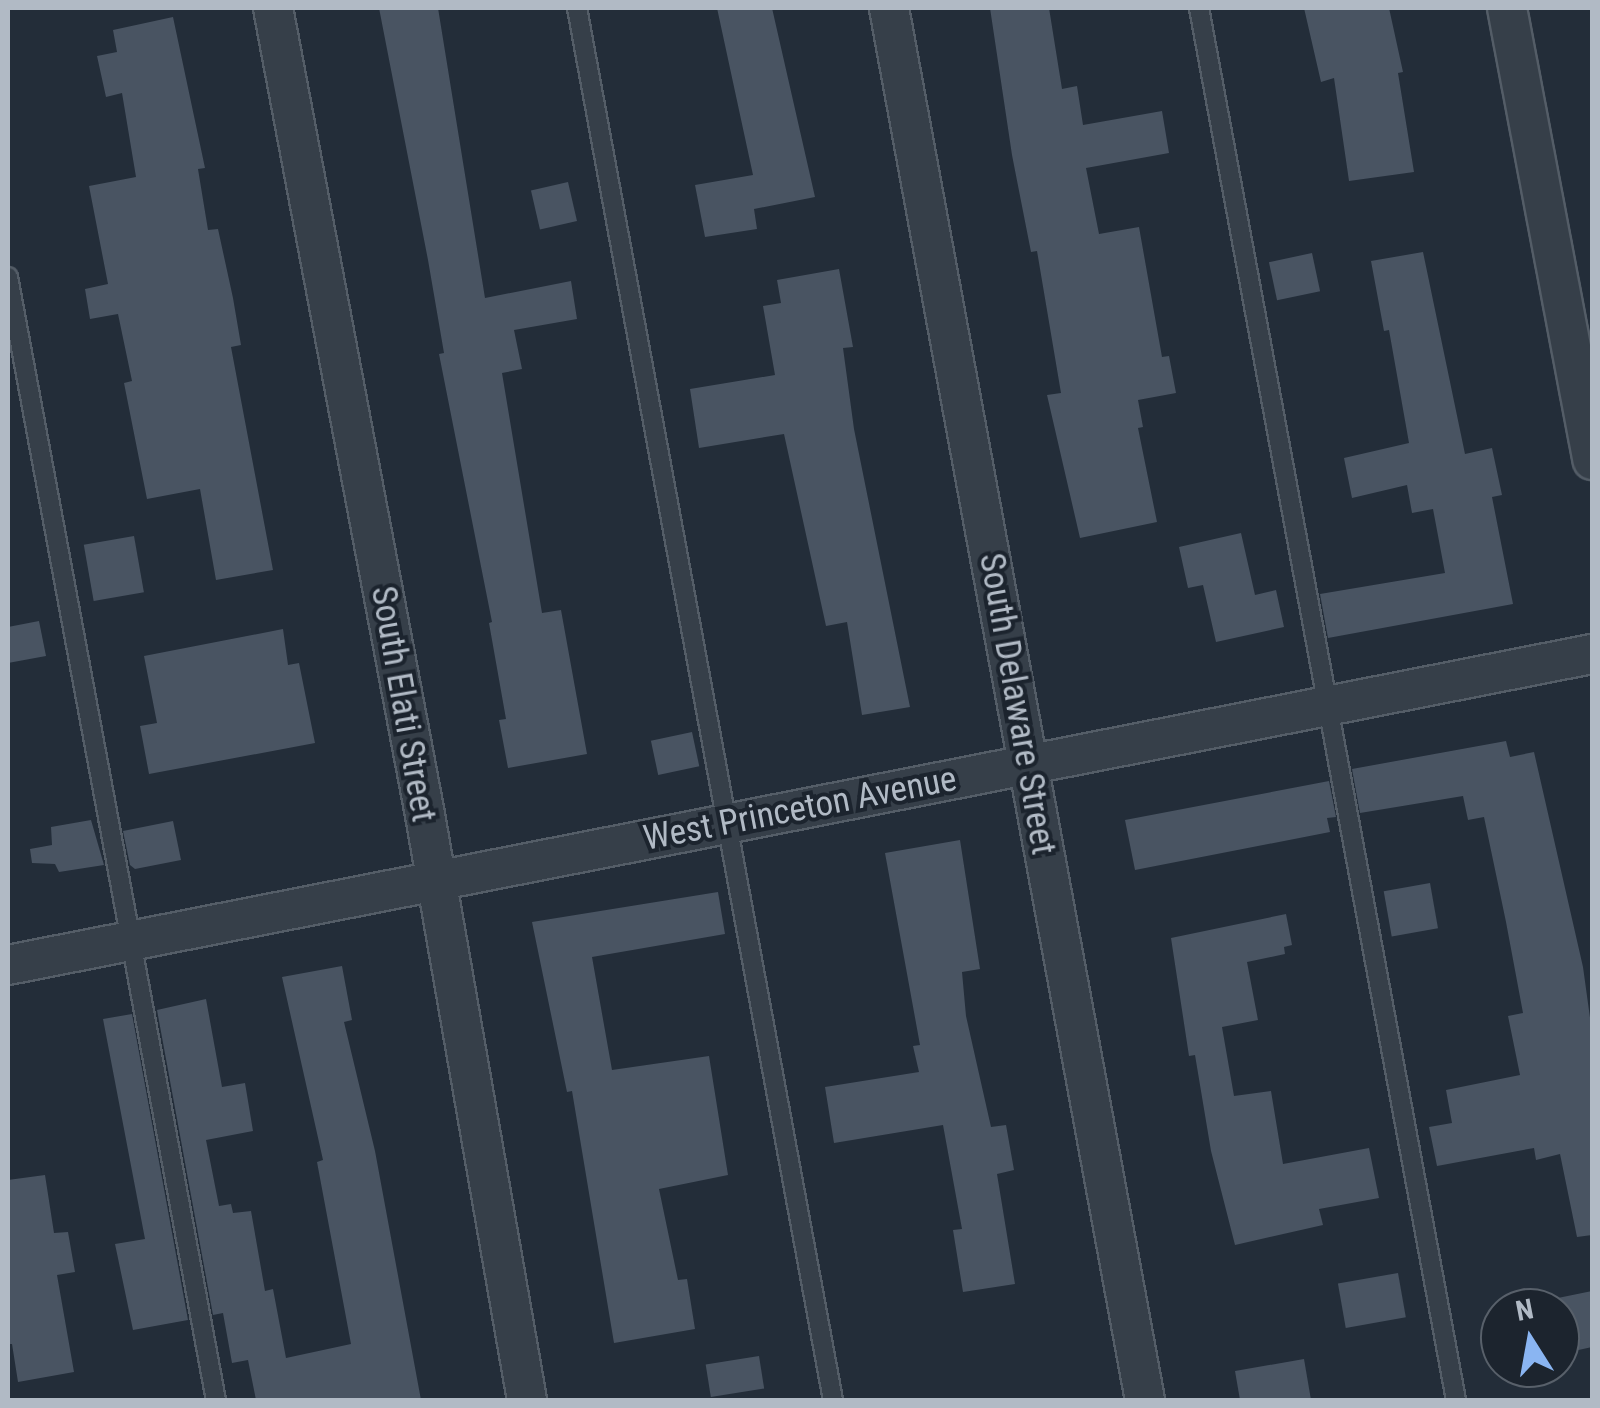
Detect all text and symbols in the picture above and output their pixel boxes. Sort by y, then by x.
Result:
street label: South Delaware Street [970,550,1064,858]
street label: South Elati Street [362,583,444,825]
street label: West Princeton Avenue [640,758,960,860]
north arrow [1480,1288,1580,1388]
text: N [1513,1292,1536,1328]

